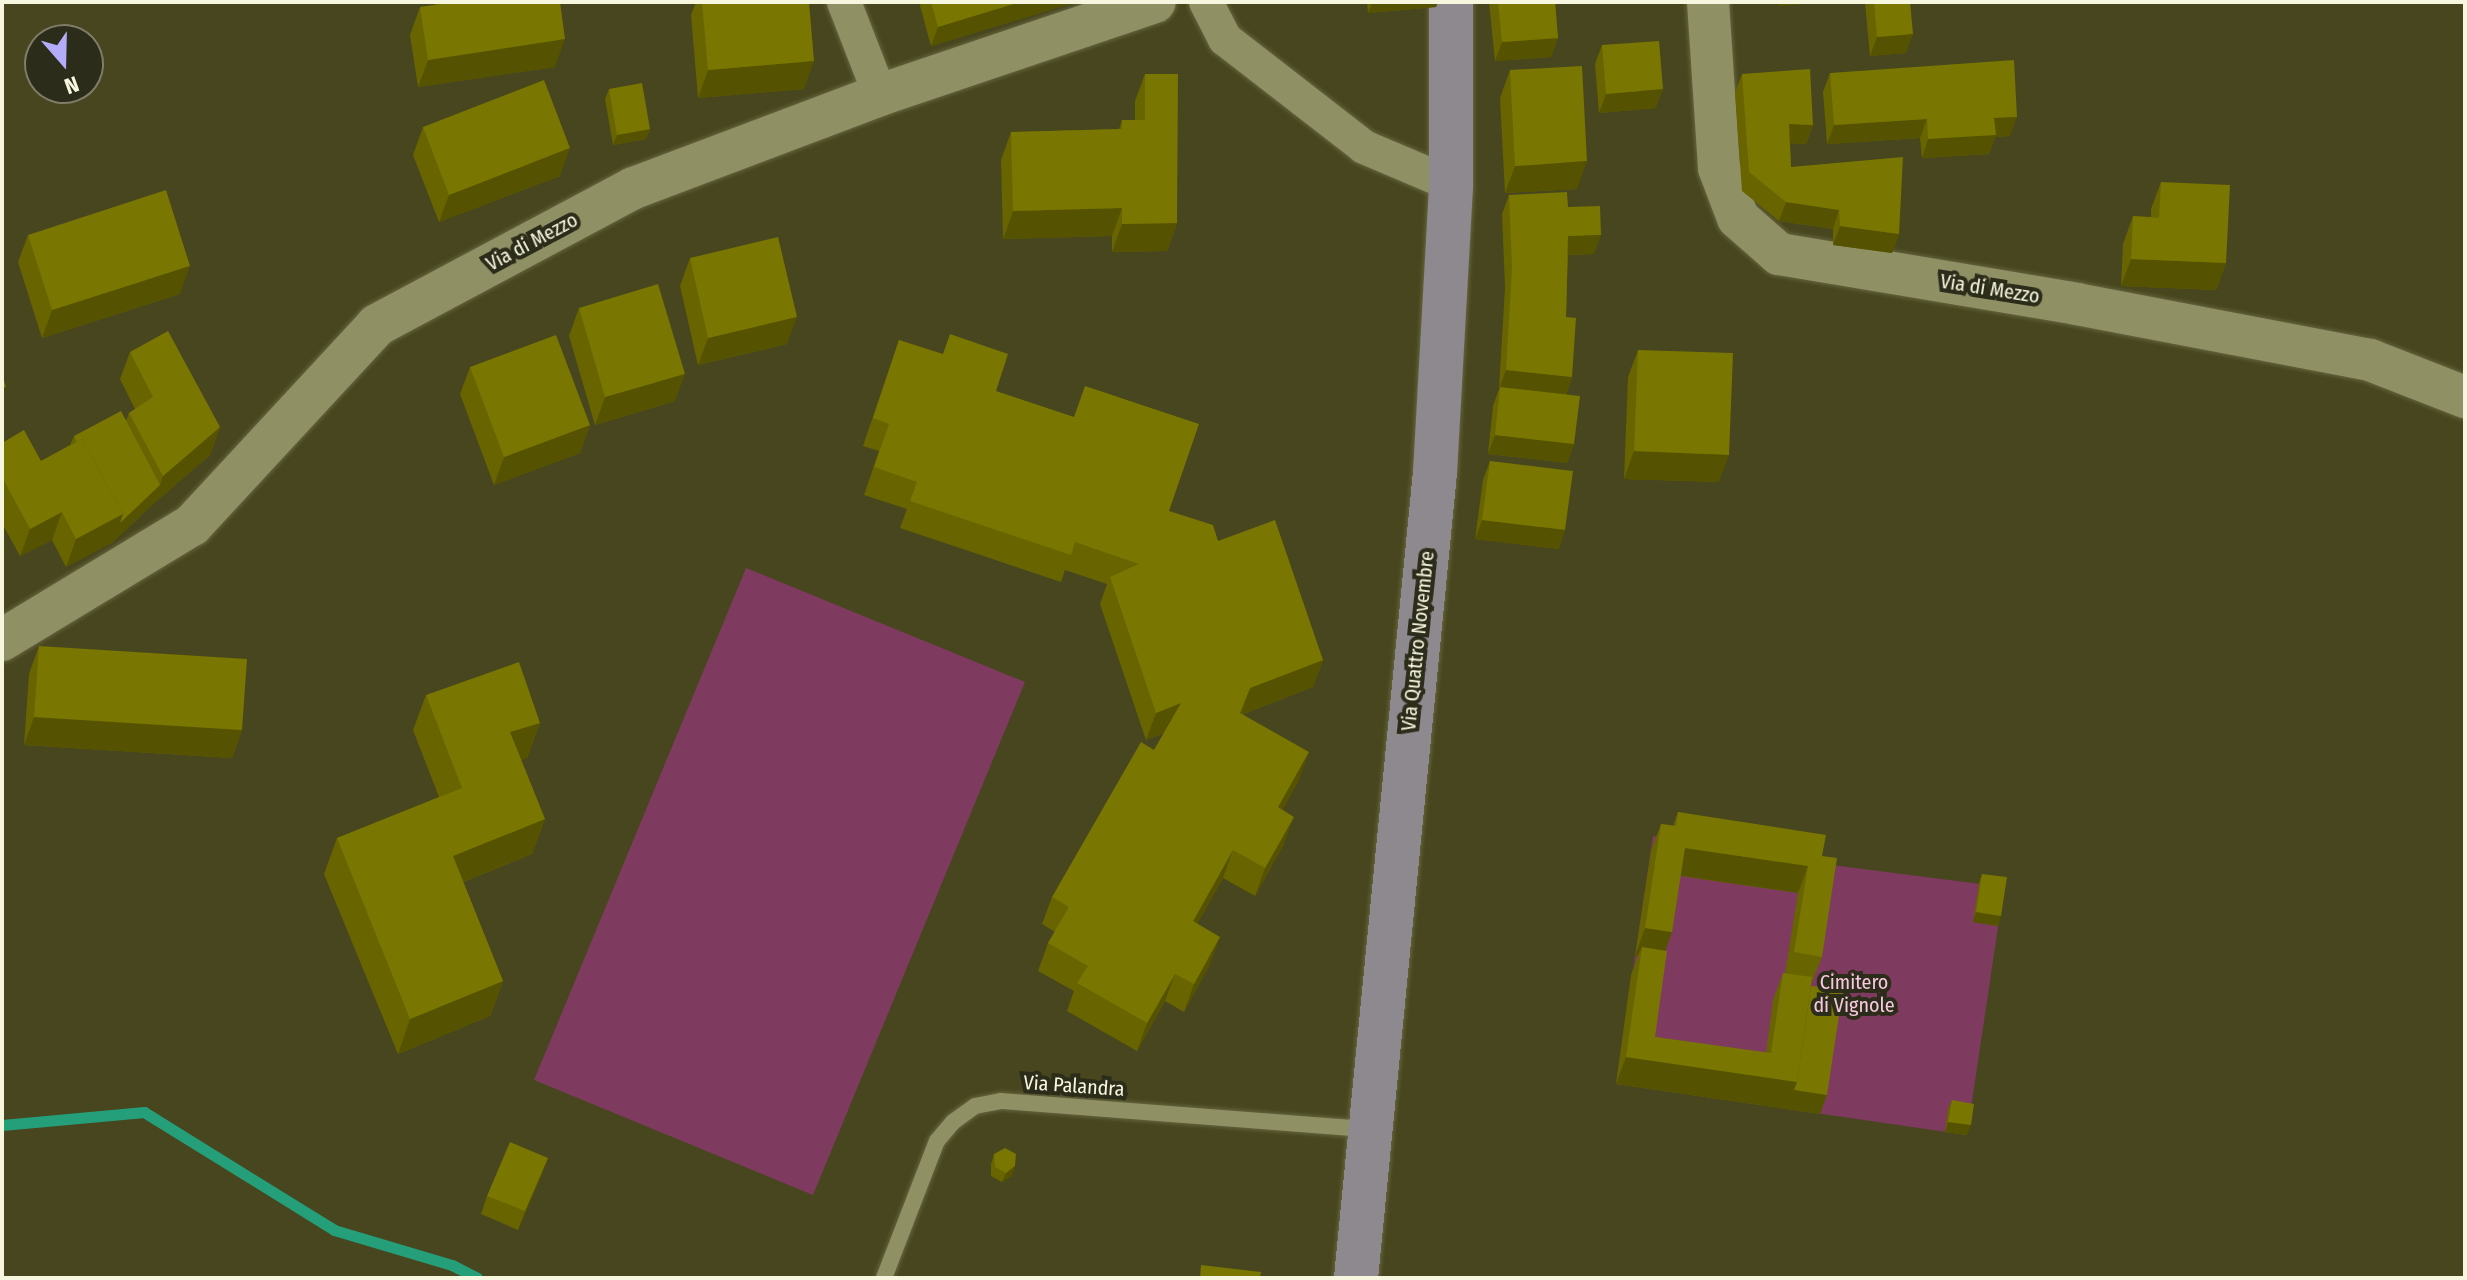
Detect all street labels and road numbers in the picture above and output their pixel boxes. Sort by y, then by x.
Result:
street label: Via di Mezzo [482,208,582,276]
street label: Via di Mezzo [1939,269,2041,309]
street label: Via Quattro Novembre [1397,550,1439,732]
street label: Via Palandra [1023,1071,1125,1101]

